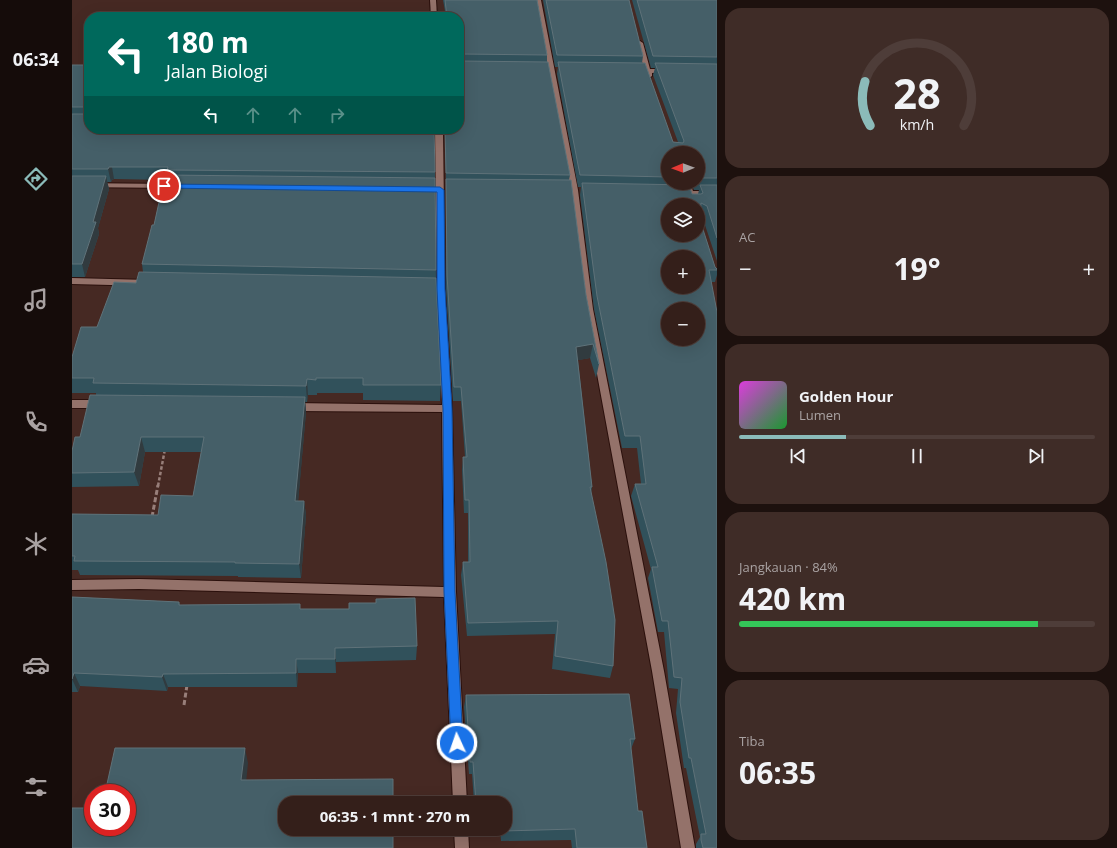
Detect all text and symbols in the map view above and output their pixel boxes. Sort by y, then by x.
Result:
text: 180 m [166,23,249,61]
icon: left [100,28,152,80]
text: 06:34 [13,47,59,71]
text: Jalan Biologi [166,59,268,83]
text: 28 [893,65,941,121]
icon: left [200,104,222,126]
icon: ahead [242,104,264,126]
icon: ahead [284,104,306,126]
icon: right [326,104,348,126]
text: km/h [900,115,934,134]
north arrow [661,146,705,190]
map controls [661,146,705,346]
icon: directions [22,165,50,193]
pin [147,169,181,203]
icon: arrive [153,175,175,197]
button: layers [661,198,705,242]
text: AC [739,228,755,246]
text: 19° [893,248,941,289]
button: + [661,250,705,294]
text: − [739,253,752,283]
text: + [1082,253,1095,283]
icon: music [22,286,50,314]
button: − [661,302,705,346]
text: Golden Hour [799,386,893,406]
text: Lumen [799,406,841,424]
icon: phone [22,408,50,436]
icon: previous [787,445,809,467]
icon: pause [906,445,928,467]
icon: next [1025,445,1047,467]
icon: climate [22,530,50,558]
text: Jangkauan · 84% [739,558,838,576]
text: 420 km [739,578,846,619]
icon: car [22,651,50,679]
position arrow [436,722,478,764]
text: Tiba [739,732,765,750]
text: 06:35 [739,752,816,793]
icon: filters [22,773,50,801]
speed limit sign: 30 [84,784,136,836]
text: 06:35 · 1 mnt · 270 m [320,806,470,826]

